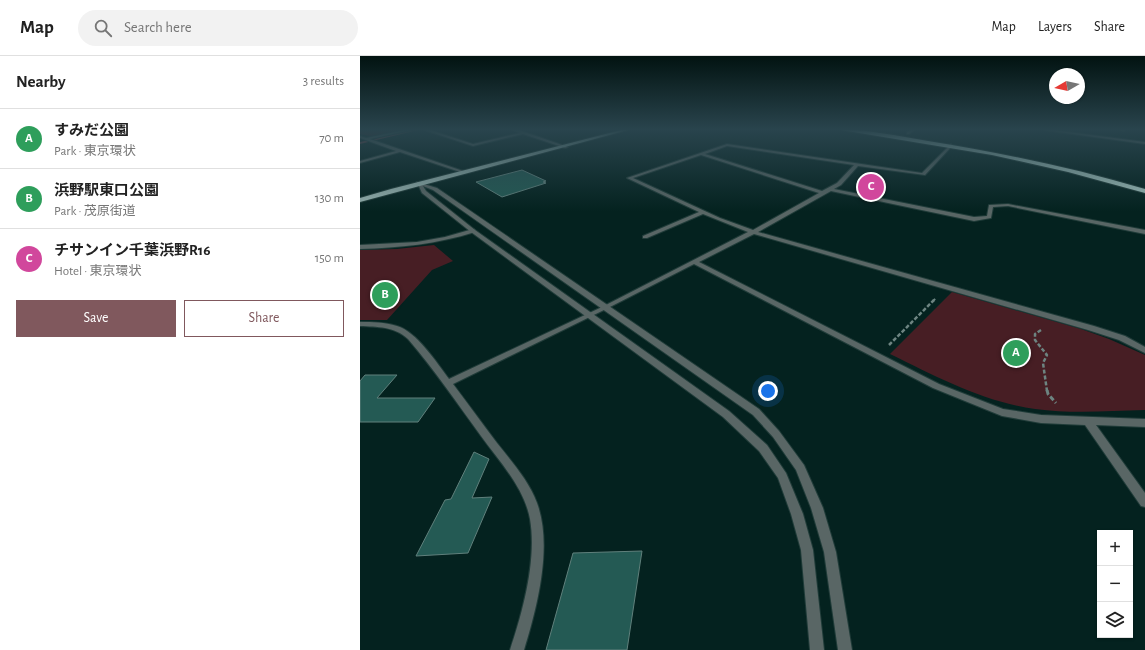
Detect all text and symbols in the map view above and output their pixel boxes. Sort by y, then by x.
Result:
search box [78,10,358,46]
icon: search [92,17,114,39]
text: Map [20,18,54,37]
text: Search here [124,20,192,35]
text: Map [991,20,1016,34]
text: Layers [1038,20,1072,34]
text: Share [1094,20,1125,34]
north arrow [1049,68,1085,104]
text: Nearby [16,73,66,90]
text: 3 results [303,75,344,88]
text: すみだ公園 [54,123,129,138]
text: A [25,132,33,145]
text: 70 m [319,132,344,145]
text: Park · 東京環状 [54,145,136,158]
pin: C [858,172,884,202]
text: 浜野駅東口公園 [54,183,159,198]
text: B [25,192,33,205]
text: 130 m [315,192,344,205]
text: Park · 茂原街道 [54,205,136,218]
text: チサンイン千葉浜野R16 [54,243,211,258]
text: C [26,252,32,265]
text: 150 m [315,252,344,265]
text: Hotel · 東京環状 [54,265,141,278]
pin: B [372,280,398,310]
button: Save [16,300,176,337]
button: Share [184,300,344,337]
pin: A [1003,338,1029,368]
your location [758,381,778,401]
map controls [1097,530,1133,638]
button: + [1097,530,1133,566]
button: − [1097,566,1133,602]
button: layers [1097,602,1133,638]

